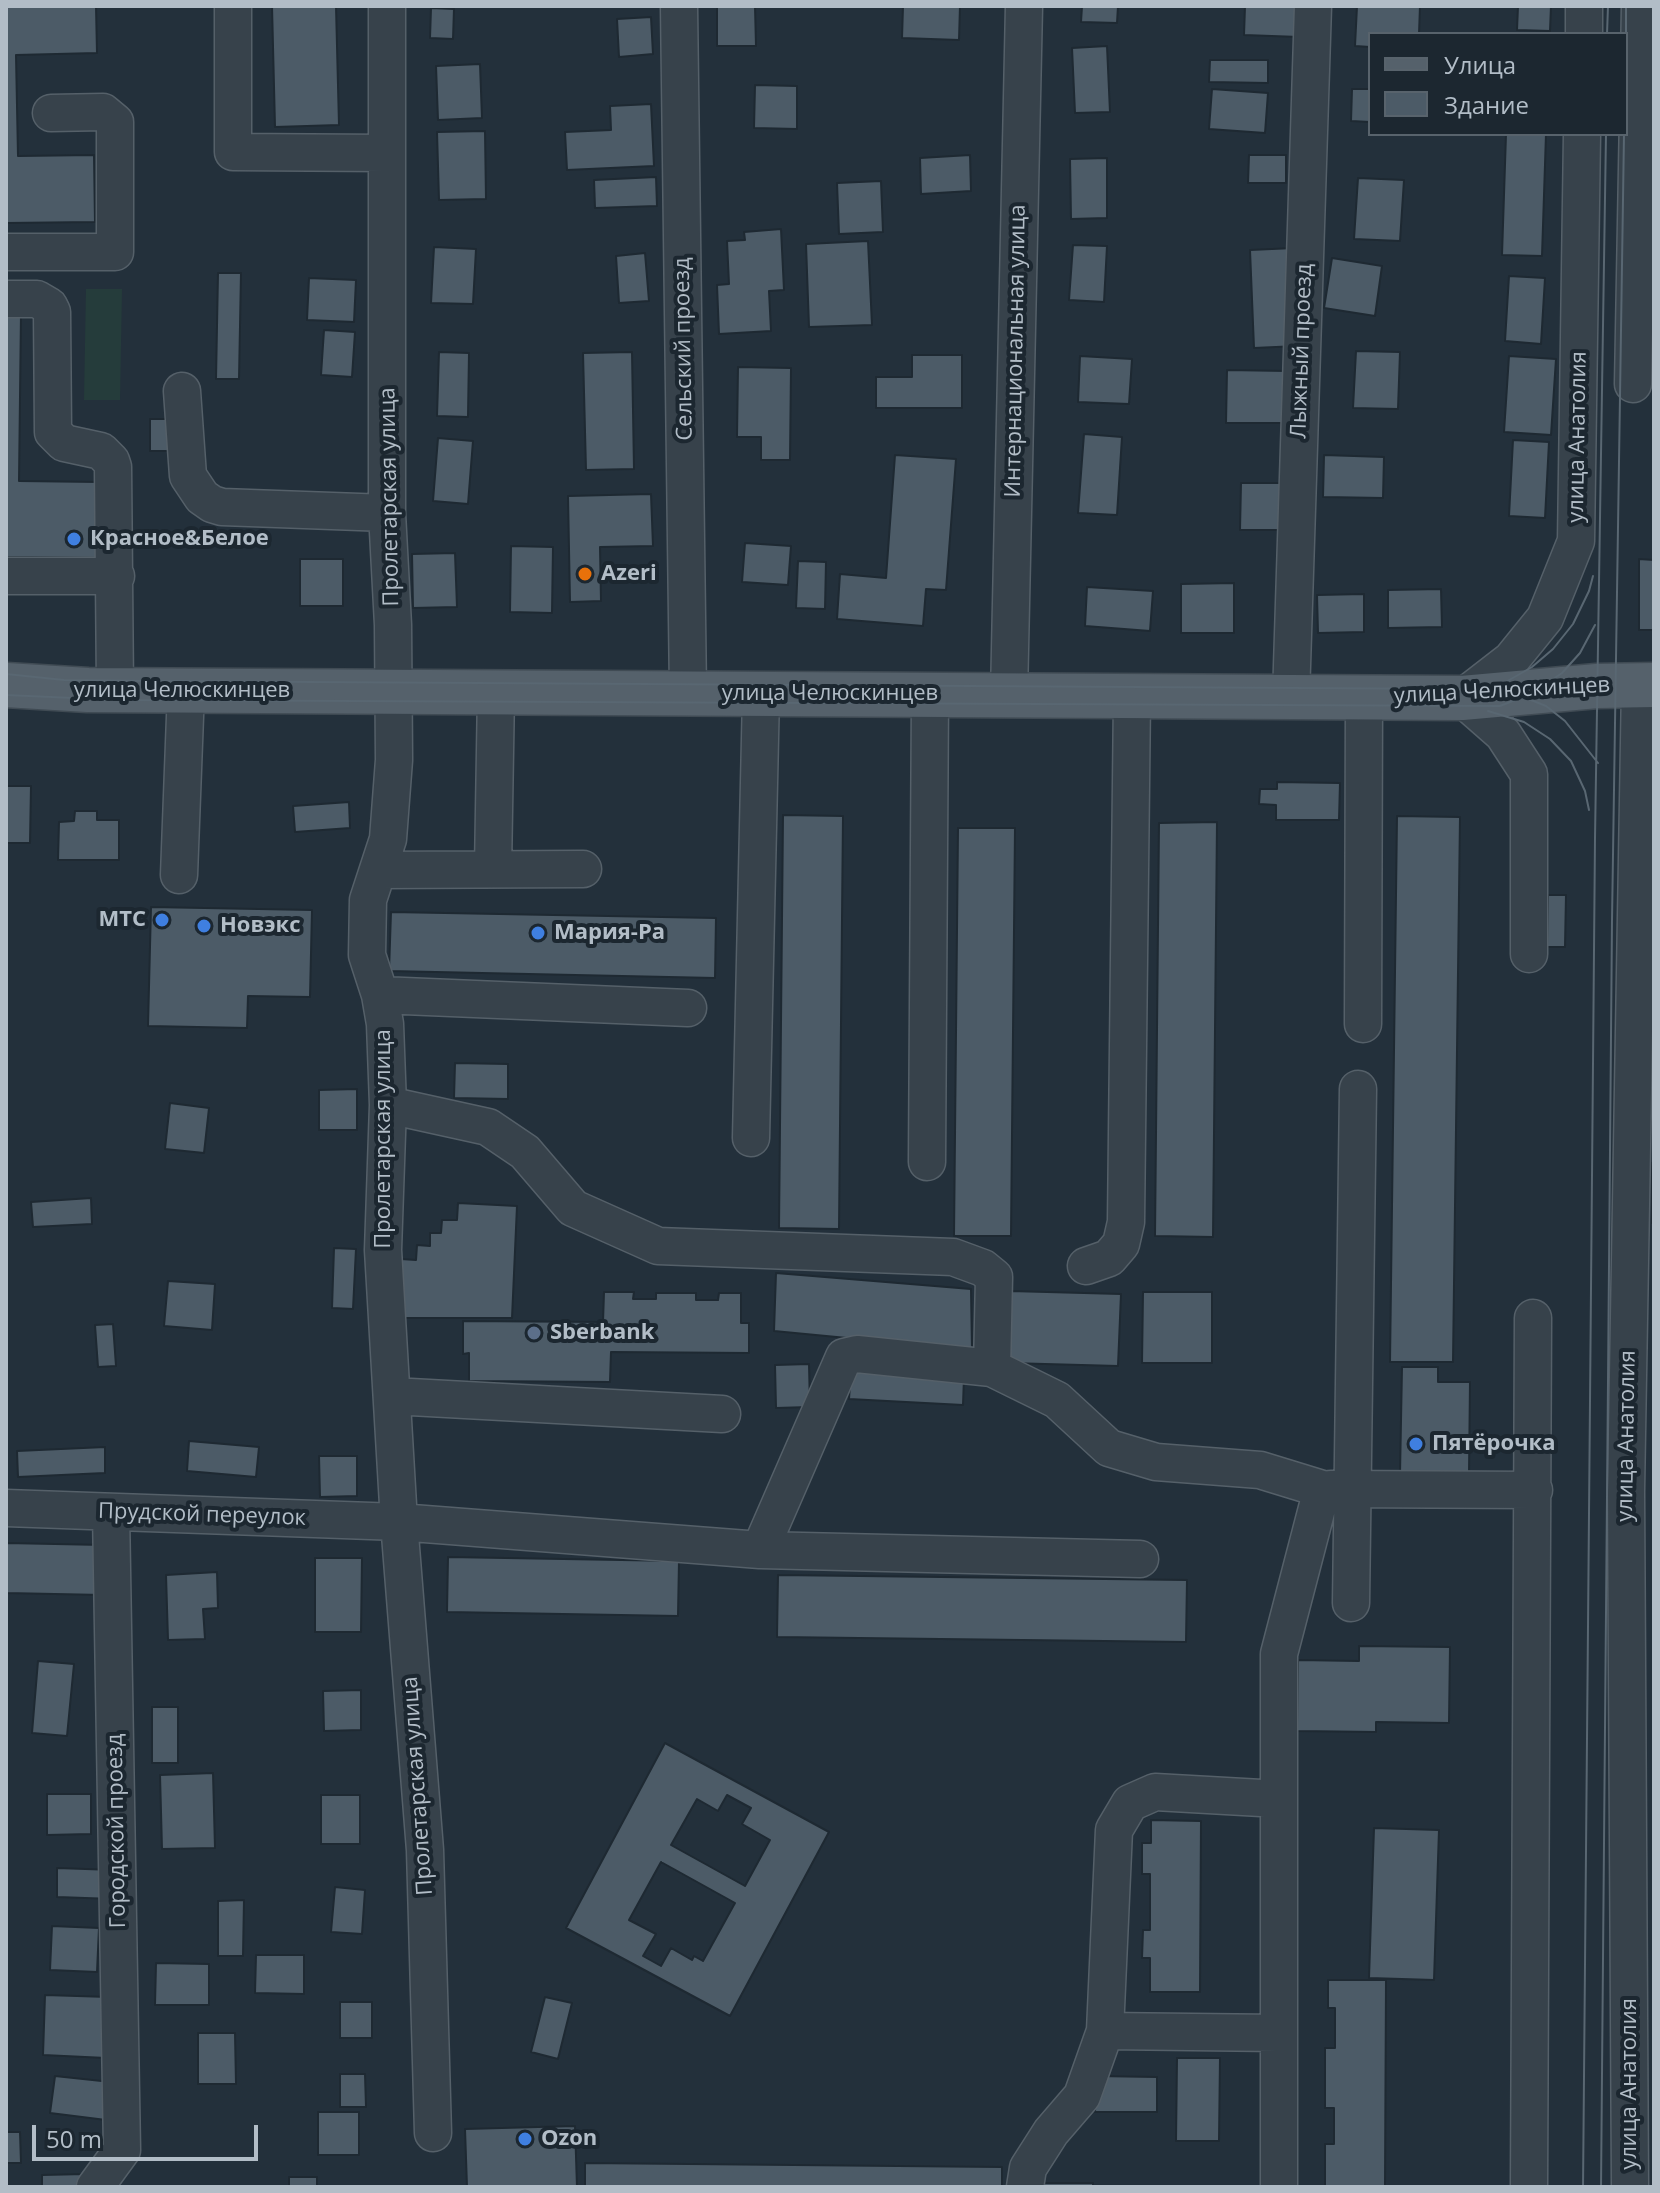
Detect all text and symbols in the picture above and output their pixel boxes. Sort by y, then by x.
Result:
legend [1368,32,1628,136]
text: Улица [1444,48,1516,81]
text: Здание [1444,88,1529,121]
street label: Интернациональная улица [1000,204,1032,498]
street label: Сельский проезд [669,257,699,441]
street label: Лыжный проезд [1286,263,1318,439]
street label: улица Анатолия [1563,351,1593,523]
street label: Пролетарская улица [375,387,405,607]
place label: Красное&Белое [90,526,269,552]
marker: Красное&Белое [65,530,83,548]
place label: Azeri [601,561,657,587]
marker: Azeri [576,565,594,583]
street label: улица Челюскинцев [1393,672,1611,710]
street label: улица Челюскинцев [74,678,290,704]
street label: улица Челюскинцев [722,681,938,707]
place label: МТС [98,907,146,933]
marker: МТС [153,911,171,929]
place label: Новэкс [220,913,300,939]
marker: Новэкс [195,917,213,935]
place label: Мария-Ра [554,920,665,946]
marker: Мария-Ра [529,924,547,942]
street label: Пролетарская улица [371,1029,397,1249]
place label: Sberbank [550,1320,654,1346]
marker: Sberbank [525,1324,543,1342]
street label: улица Анатолия [1612,1350,1642,1522]
place label: Пятёрочка [1432,1431,1555,1457]
marker: Пятёрочка [1407,1435,1425,1453]
street label: Прудской переулок [98,1498,306,1532]
street label: Пролетарская улица [397,1676,439,1896]
street label: Городской проезд [102,1733,132,1929]
street label: улица Анатолия [1617,1998,1643,2170]
scale bar [36,2109,262,2159]
text: 50 m [46,2122,102,2155]
place label: Ozon [541,2126,597,2152]
marker: Ozon [516,2130,534,2148]

